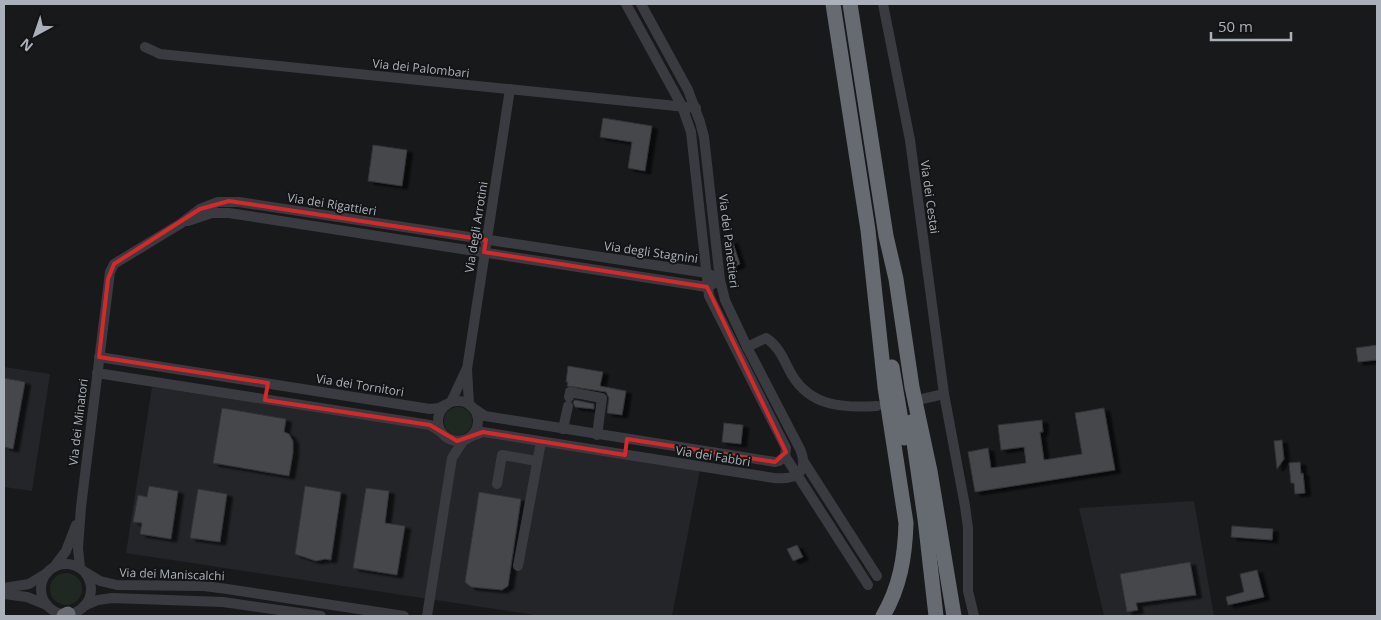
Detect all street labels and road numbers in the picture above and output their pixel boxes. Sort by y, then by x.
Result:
street label: Via dei Palombari [372,54,470,82]
street label: Via dei Cestai [916,159,944,235]
street label: Via degli Arrotini [460,180,492,274]
street label: Via dei Rigattieri [286,189,378,219]
street label: Via dei Panettieri [715,193,743,289]
street label: Via degli Stagnini [603,237,699,267]
street label: Via dei Tornitori [315,370,405,400]
street label: Via dei Minatori [64,378,92,466]
street label: Via dei Fabbri [674,442,752,470]
street label: Via dei Maniscalchi [119,564,225,584]

